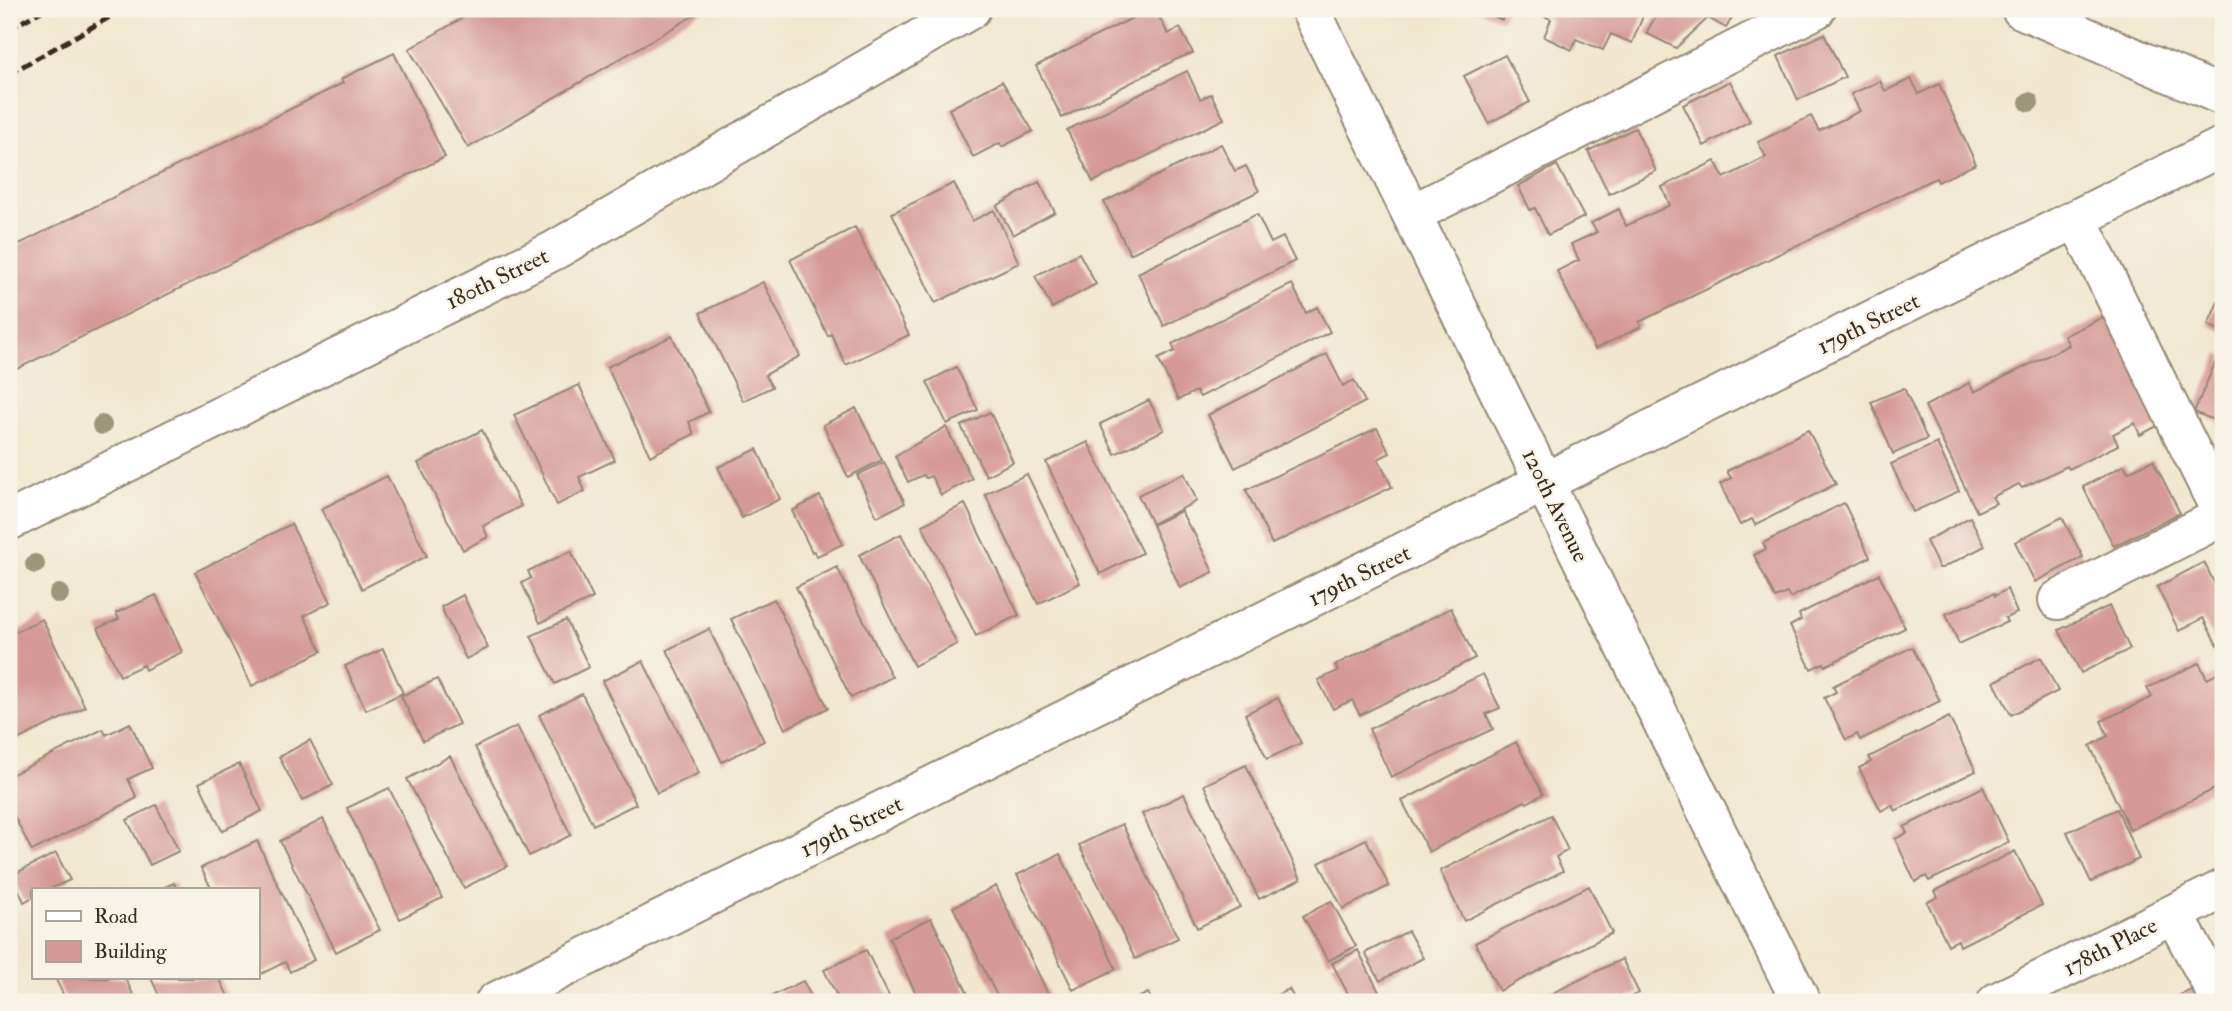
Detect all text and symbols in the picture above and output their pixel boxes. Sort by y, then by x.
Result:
street label: 180th Street [441,241,553,316]
street label: 179th Street [1812,286,1924,361]
street label: 120th Avenue [1516,444,1596,567]
street label: 179th Street [1303,538,1415,613]
street label: 179th Street [795,789,907,864]
legend [32,888,259,979]
text: Road [94,903,139,930]
street label: 178th Place [2058,910,2162,982]
text: Building [94,938,167,965]

